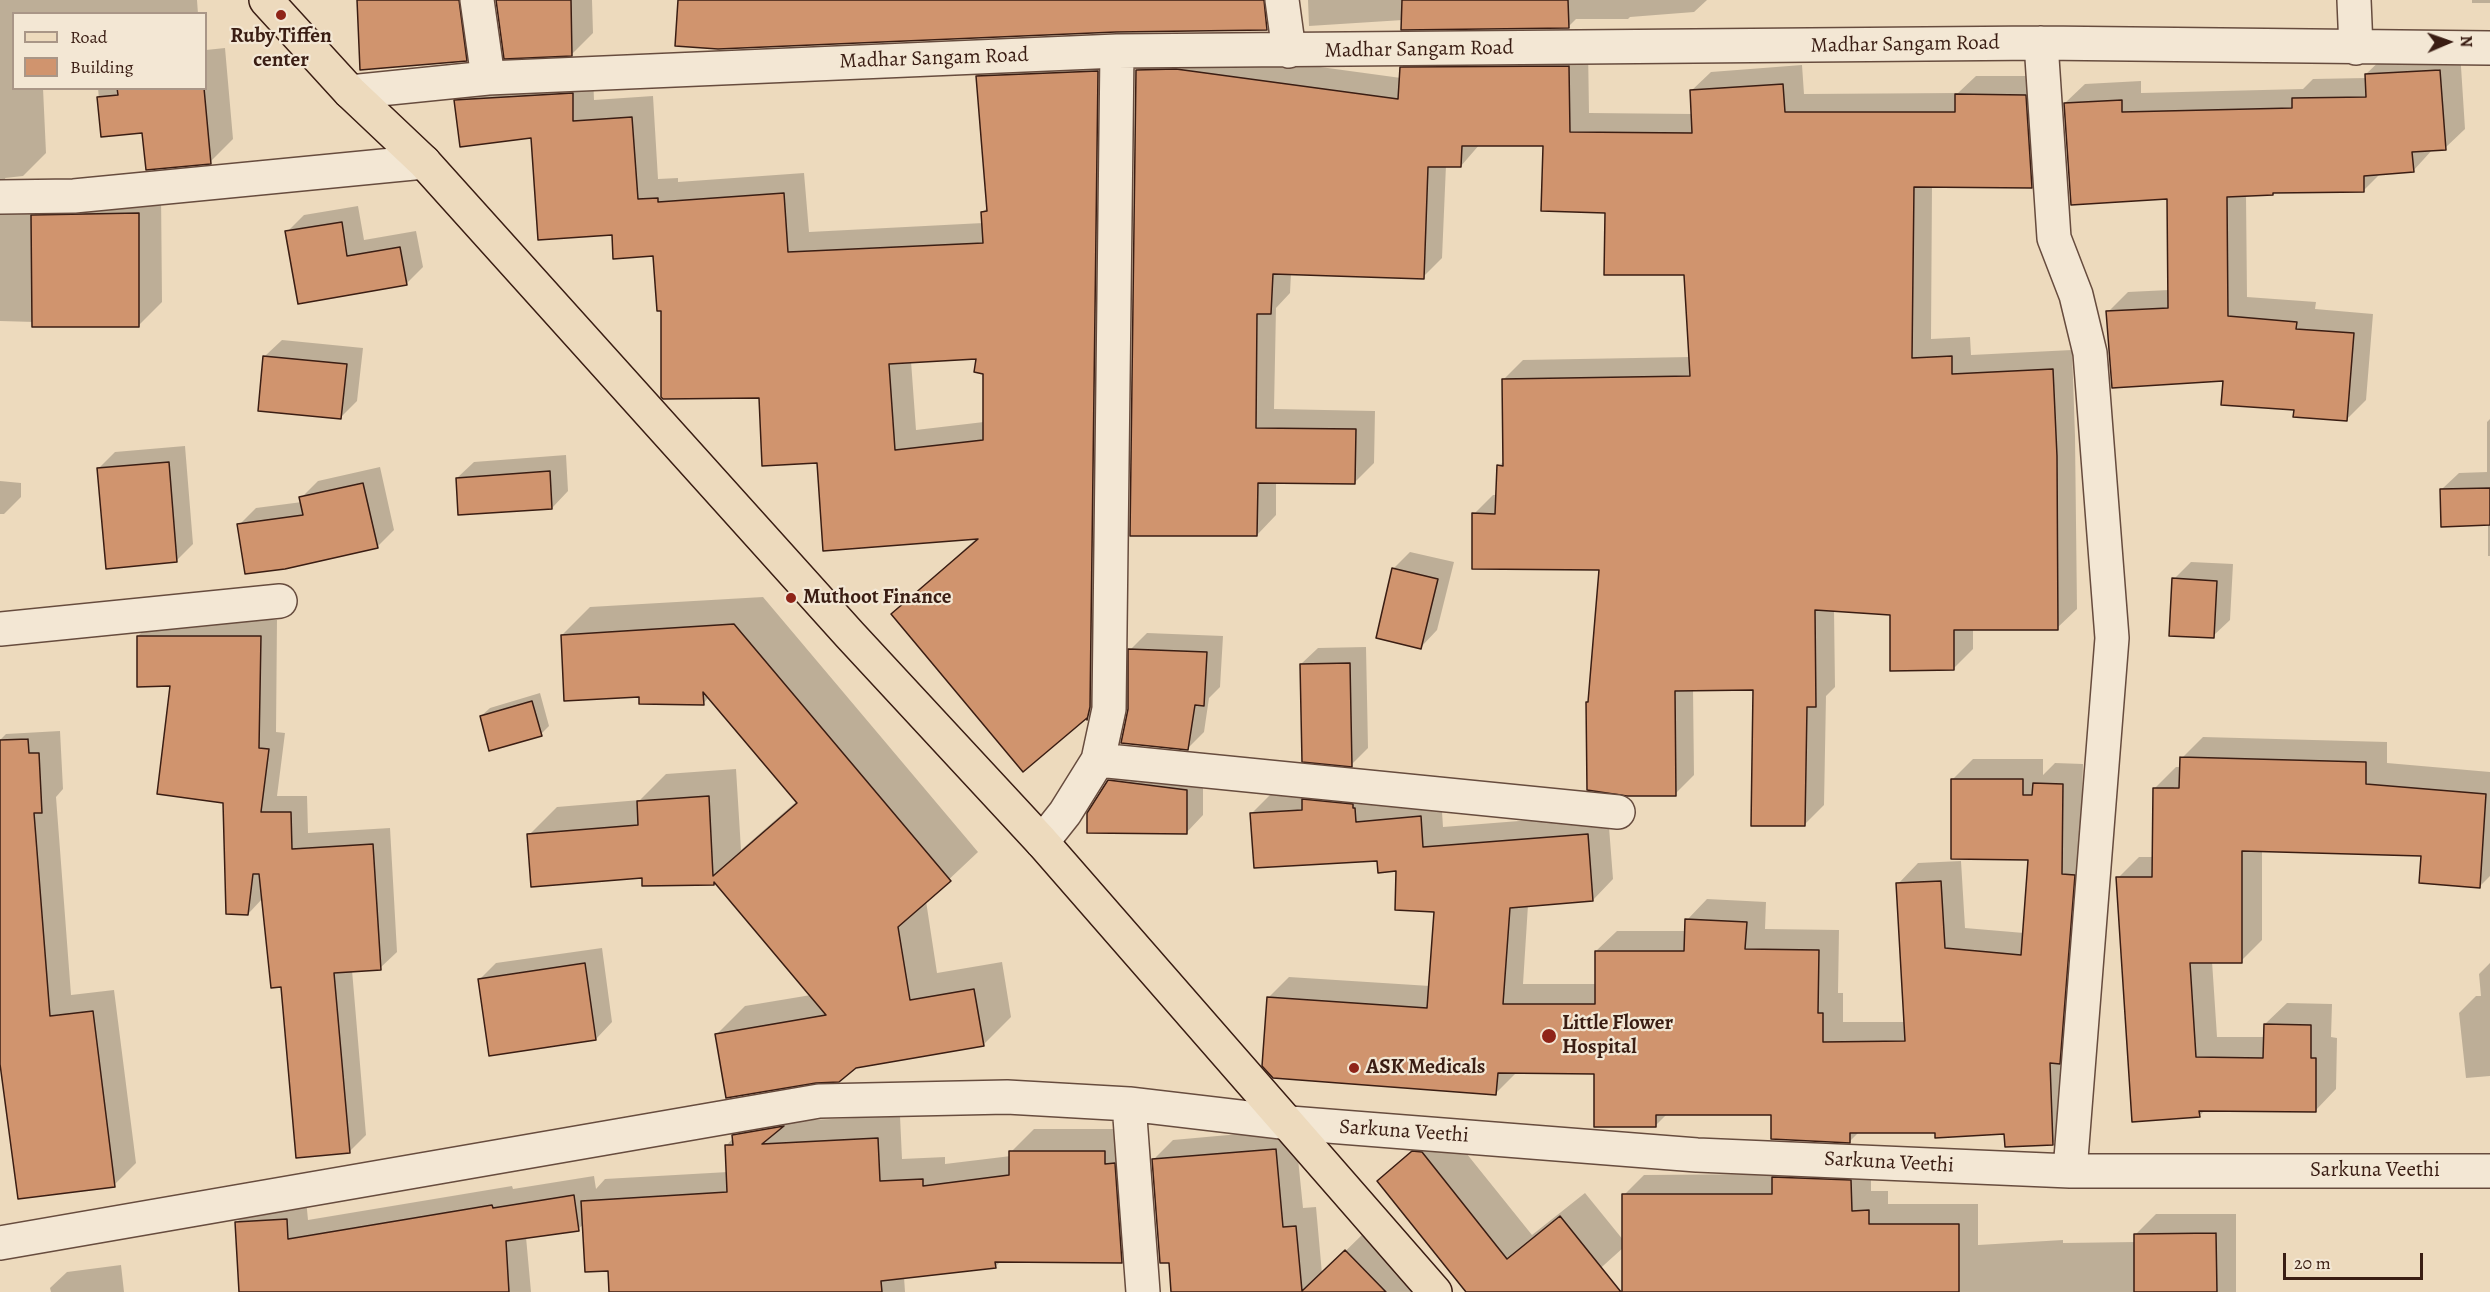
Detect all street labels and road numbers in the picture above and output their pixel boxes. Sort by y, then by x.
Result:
street label: Madhar Sangam Road [1810,31,2000,59]
street label: Madhar Sangam Road [1324,36,1514,64]
street label: Madhar Sangam Road [839,43,1029,75]
street label: Sarkuna Veethi [1338,1115,1470,1149]
street label: Sarkuna Veethi [1823,1147,1955,1179]
street label: Sarkuna Veethi [2310,1158,2440,1184]

